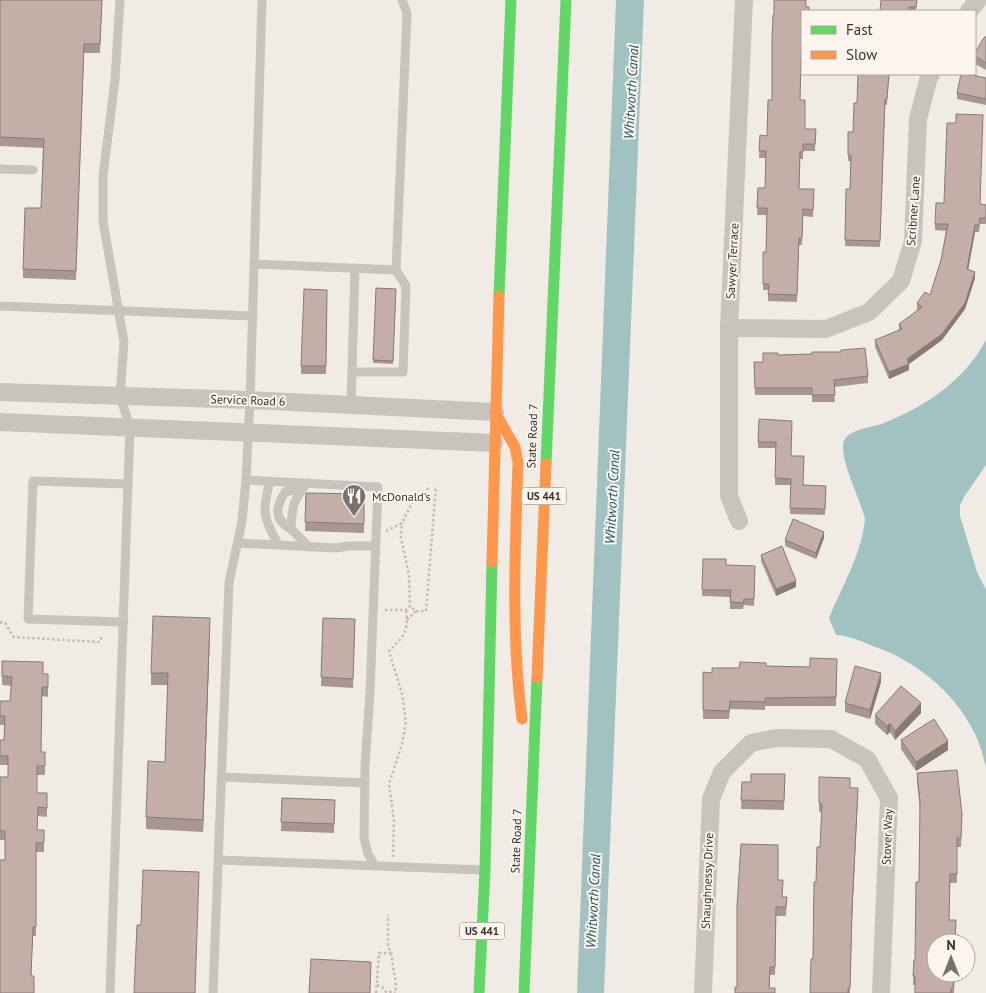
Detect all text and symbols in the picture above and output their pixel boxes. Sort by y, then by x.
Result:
legend [801,10,976,75]
text: Fast [846,20,873,39]
water label: Whitworth Canal [620,44,642,140]
text: Slow [846,45,877,64]
street label: Scribner Lane [903,176,923,246]
street label: Sawyer Terrace [723,223,741,299]
street label: Service Road 6 [210,391,286,409]
street label: State Road 7 [523,403,541,469]
water label: Whitworth Canal [601,449,623,545]
restaurant icon: McDonald's [341,483,367,517]
road number: US 441 [522,488,566,504]
place label: McDonald's [372,489,431,504]
street label: State Road 7 [507,808,525,874]
street label: Stover Way [879,808,895,865]
street label: Shaughnessy Drive [698,833,716,929]
water label: Whitworth Canal [582,853,604,949]
road number: US 441 [460,922,504,939]
north arrow [926,933,976,983]
text: N [946,936,956,954]

